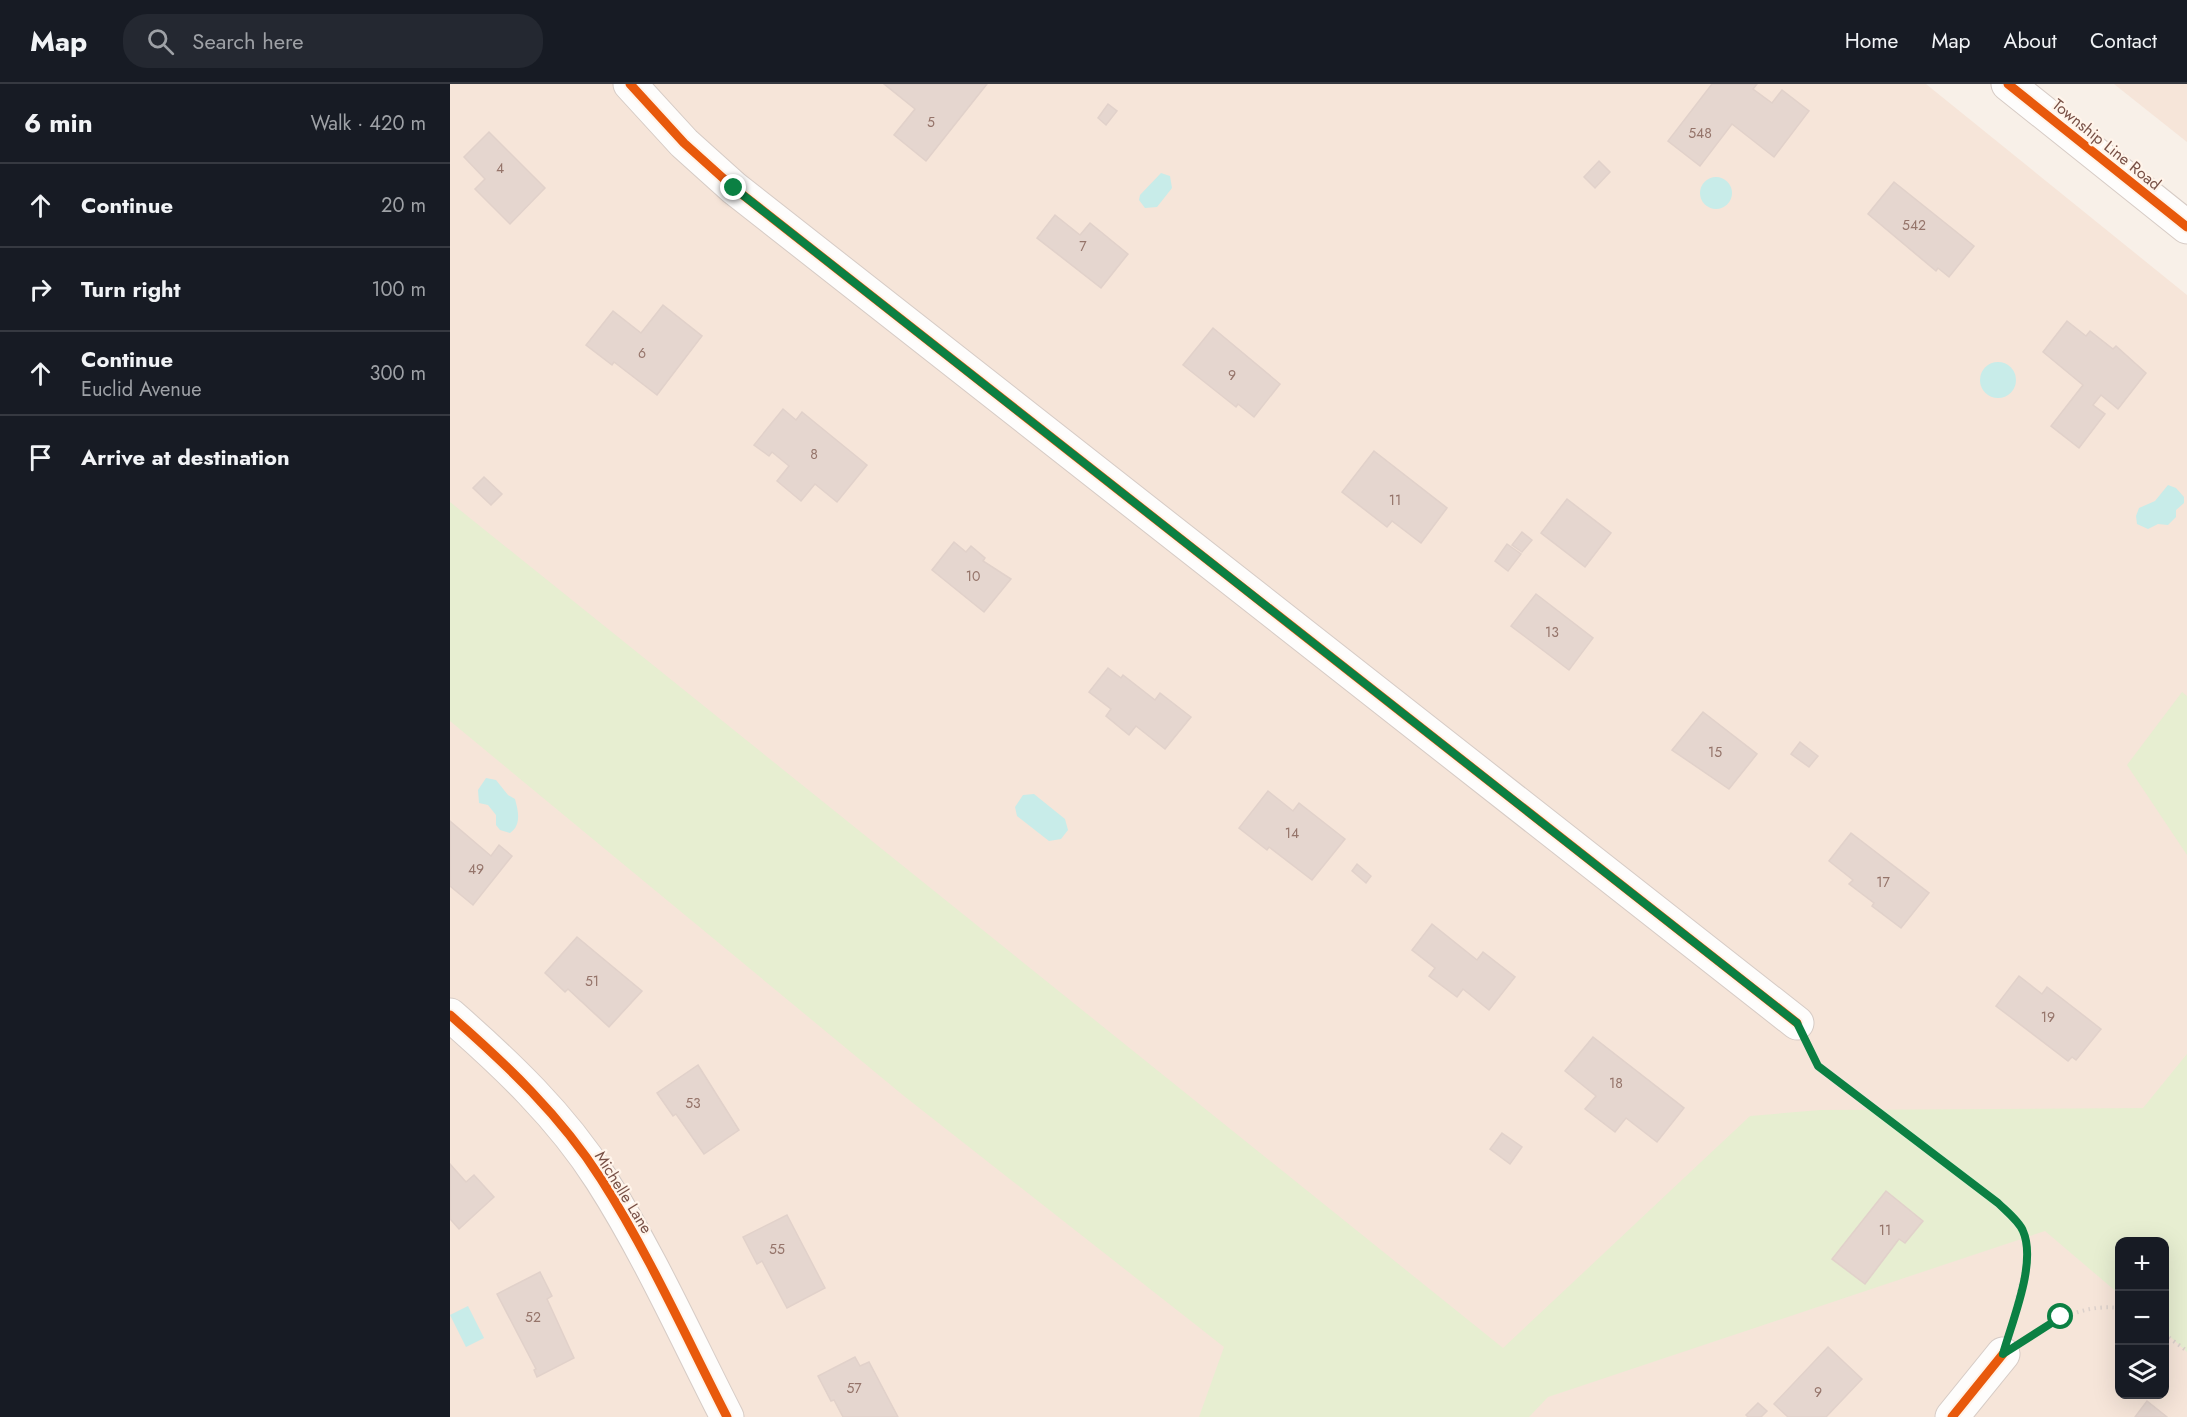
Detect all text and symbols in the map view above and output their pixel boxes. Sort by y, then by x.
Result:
search box [123,14,543,68]
text: Map [30,21,87,62]
icon: search [144,25,177,58]
text: Search here [192,25,304,57]
text: Home [1845,26,1898,56]
text: Map [1931,26,1971,56]
text: About [2004,26,2057,56]
text: Contact [2090,26,2157,56]
street label: Township Line Road [2047,93,2166,195]
text: 6 min [24,104,93,142]
text: Walk · 420 m [311,109,426,138]
house number: 5 [927,112,935,132]
house number: 548 [1688,123,1712,143]
house number: 4 [496,158,504,178]
route end [720,174,746,200]
icon: ahead [24,189,57,222]
text: Continue [81,189,173,221]
text: 20 m [381,191,426,220]
house number: 542 [1902,215,1926,235]
house number: 7 [1079,236,1087,256]
icon: right [24,273,57,306]
text: Turn right [81,273,181,305]
text: 100 m [371,275,426,304]
text: Continue [81,343,173,375]
house number: 6 [638,343,646,363]
icon: ahead [24,357,57,390]
text: 300 m [369,359,426,388]
house number: 9 [1228,365,1236,385]
text: Euclid Avenue [81,375,202,404]
icon: arrive [24,441,57,474]
text: Arrive at destination [81,441,290,473]
house number: 8 [810,444,818,464]
house number: 11 [1389,490,1401,510]
house number: 10 [966,566,980,586]
house number: 13 [1545,622,1559,642]
house number: 15 [1708,742,1722,762]
house number: 14 [1285,823,1299,843]
house number: 49 [468,859,484,879]
house number: 17 [1876,872,1890,892]
house number: 51 [585,971,599,991]
house number: 19 [2041,1007,2055,1027]
house number: 18 [1609,1073,1623,1093]
house number: 53 [685,1093,701,1113]
street label: Michelle Lane [589,1147,658,1238]
house number: 11 [1879,1220,1891,1240]
map controls [2115,1237,2169,1399]
button: + [2115,1237,2169,1291]
house number: 55 [769,1239,785,1259]
button: − [2115,1291,2169,1345]
route start [2047,1303,2073,1329]
house number: 52 [525,1307,541,1327]
button: layers [2115,1345,2169,1399]
house number: 57 [846,1378,862,1398]
house number: 9 [1814,1382,1822,1402]

